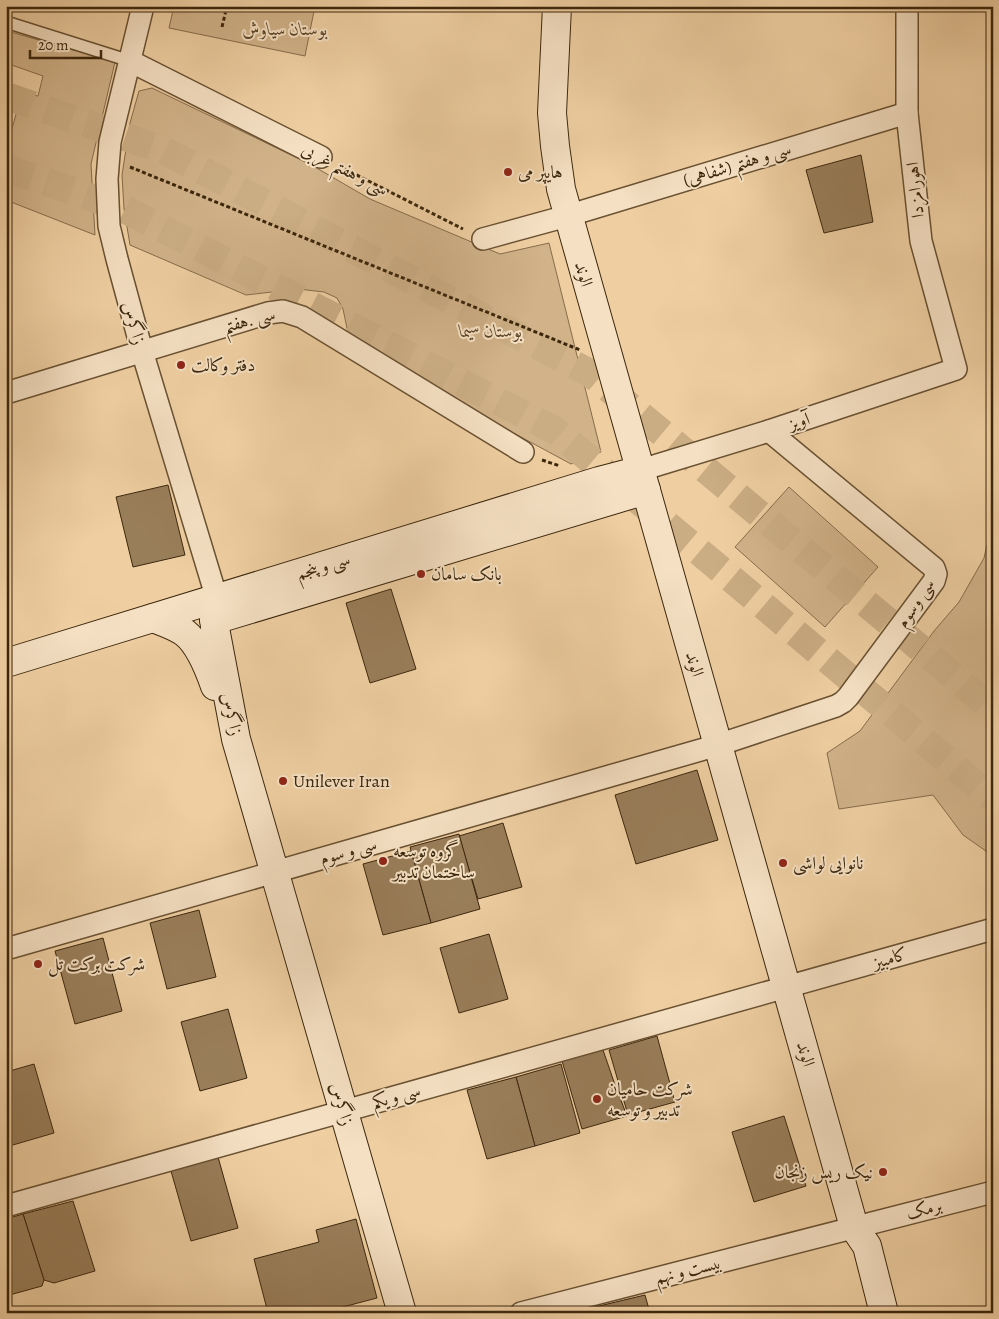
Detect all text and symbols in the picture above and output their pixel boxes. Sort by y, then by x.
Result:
park label: بوستان سیاوش [242,17,328,41]
scale bar [30,28,101,60]
text: 20 m [38,35,69,55]
street label: سی و هفتم (شفاهی) [680,136,796,198]
street label: سی و هفتم غربی [295,137,392,206]
place label: هایپر می [518,160,563,184]
street label: اهورامزدا [900,161,931,219]
marker: هایپر می [502,166,514,178]
street label: الوند [569,259,599,289]
street label: زاگرس [116,298,152,348]
street label: سی .هفتم [220,302,279,344]
park label: بوستان سیما [457,319,523,343]
place label: دفتر وکالت [191,353,255,377]
marker: دفتر وکالت [175,359,187,371]
street label: آویز [783,406,815,436]
street label: سی و پنجم [293,546,354,590]
place label: بانک سامان [431,562,502,586]
marker: بانک سامان [415,568,427,580]
street label: سی وسوم [890,574,943,635]
street label: الوند [680,649,710,679]
street label: زاگرس [216,690,248,738]
place label: Unilever Iran [293,769,390,793]
marker: Unilever Iran [277,775,289,787]
street label: سی و سوم [317,831,380,874]
place label: گروه توسعه ساختمان تدبیر [391,839,475,884]
place label: نانوایی لواشی [793,851,863,876]
marker: گروه توسعه ساختمان تدبیر [377,855,389,867]
marker: نانوایی لواشی [777,857,789,869]
street label: کامبیز [868,942,910,975]
place label: شرکت برکت تل [48,952,145,977]
marker: شرکت برکت تل [32,958,44,970]
street label: الوند [791,1039,821,1069]
place label: شرکت حامیان تدبیر و توسعه [607,1077,693,1122]
street label: سی و یکم [369,1078,425,1119]
street label: زاگرس [324,1079,360,1129]
marker: شرکت حامیان تدبیر و توسعه [591,1093,603,1105]
place label: نیک ریس زنجان [774,1160,873,1184]
marker: نیک ریس زنجان [877,1166,889,1178]
street label: برمک [904,1193,944,1225]
street label: بیست و نهم [652,1250,725,1295]

